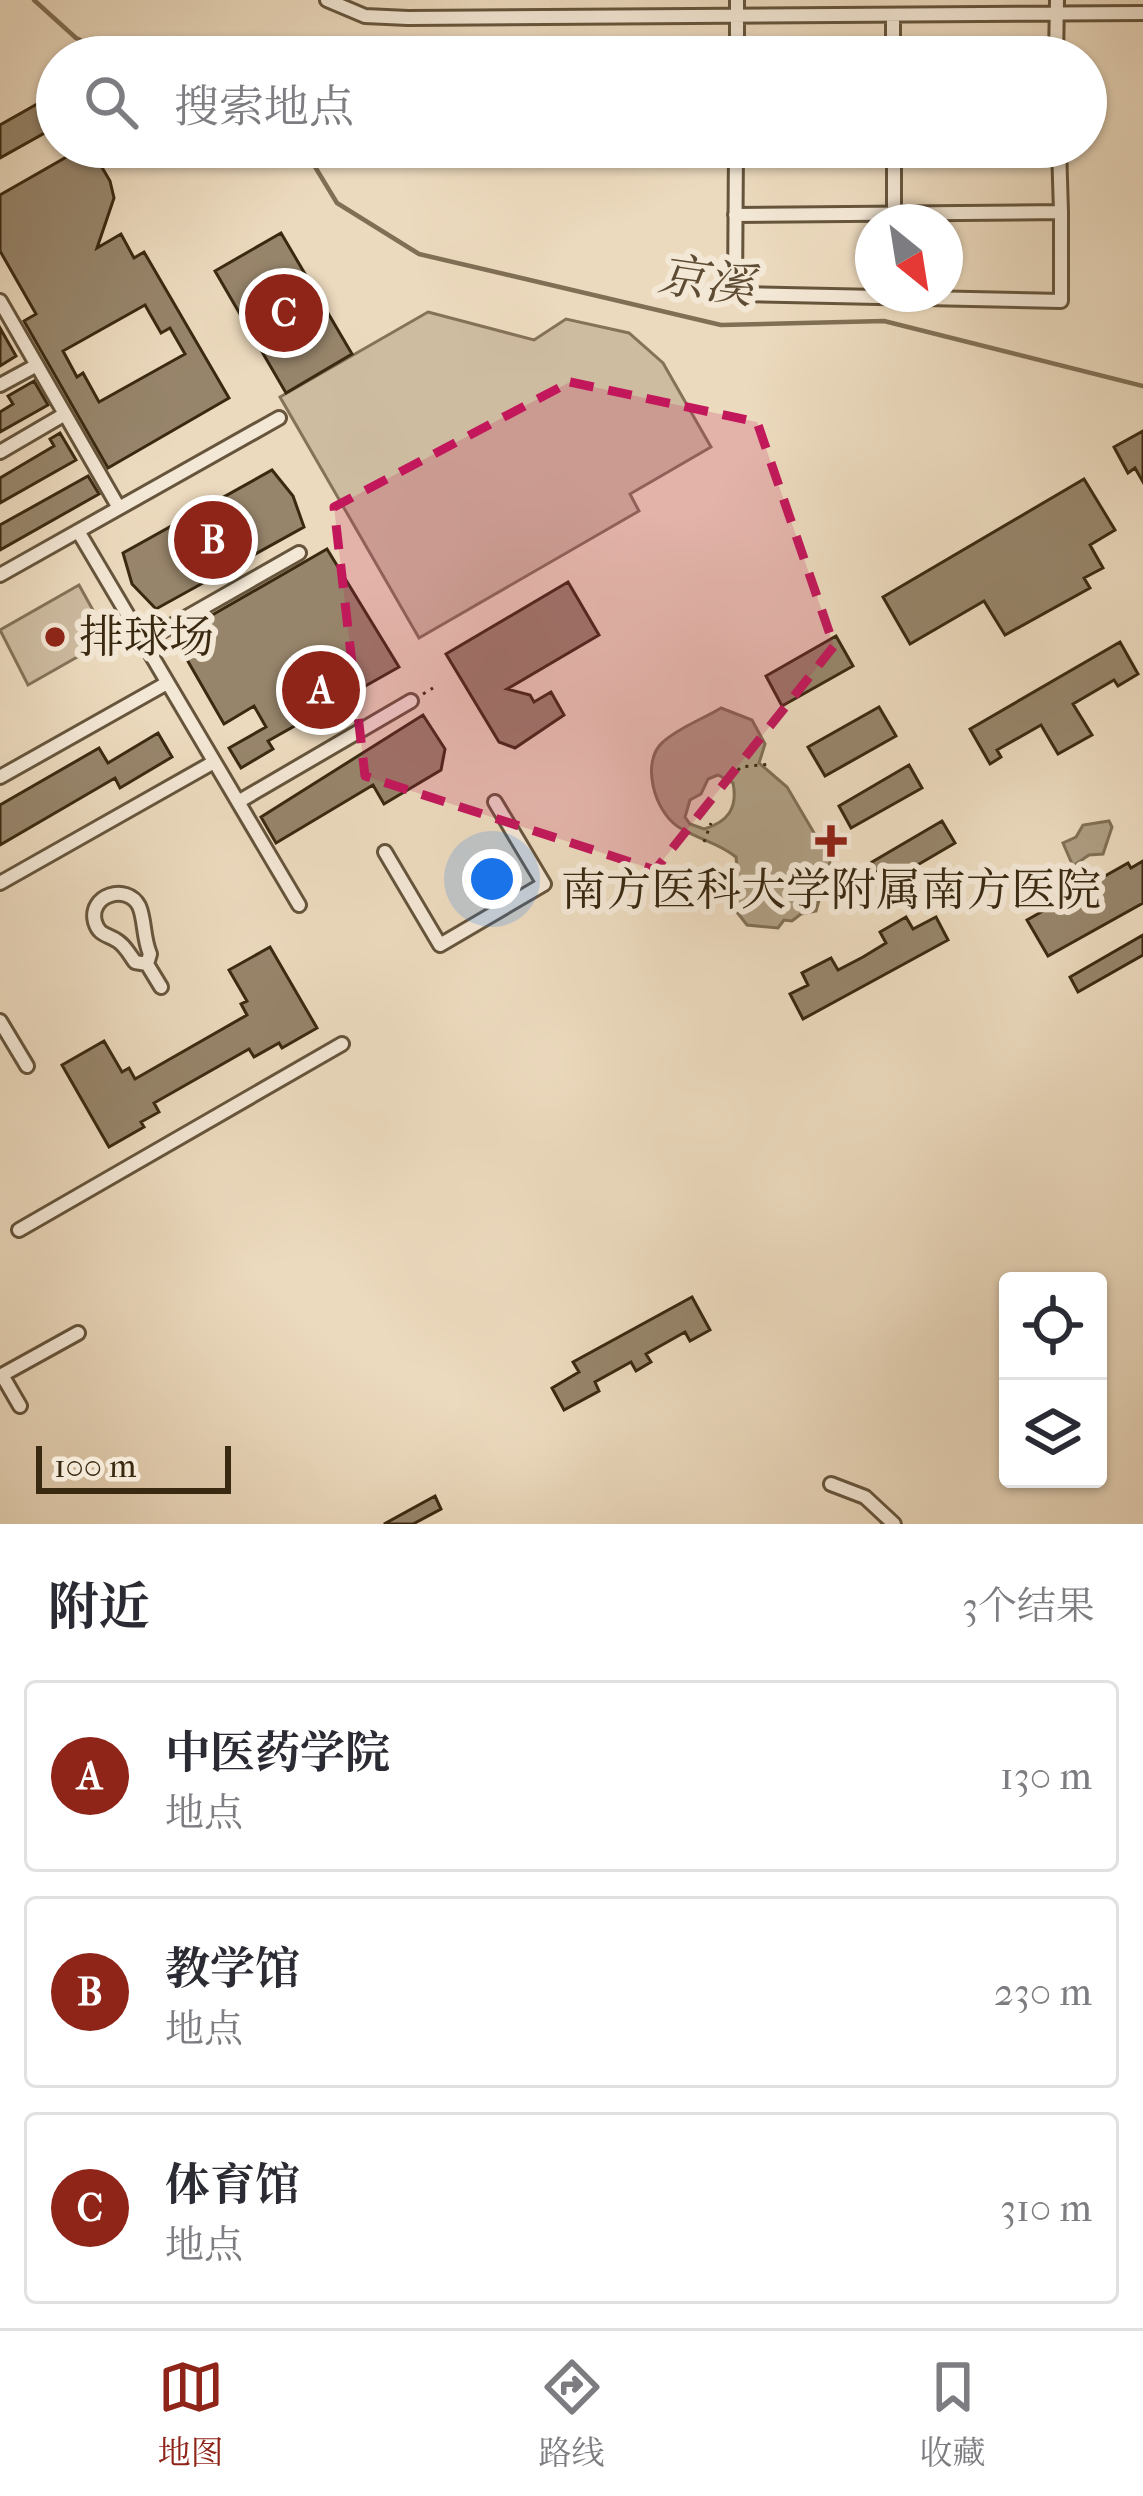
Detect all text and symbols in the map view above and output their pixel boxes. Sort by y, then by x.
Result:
search box [36,36,1107,168]
icon: search [78,69,144,135]
text: 搜索地点 [174,81,354,134]
north arrow [855,204,963,312]
water label: 京溪 [655,247,762,316]
pin: C [245,268,323,358]
pin: B [174,495,252,585]
place label: 排球场 [79,611,214,664]
marker: 排球场 [42,624,68,650]
pin: A [282,645,360,735]
marker: 南方医科大学附属南方医院 [815,825,847,857]
your location [462,849,522,909]
place label: 南方医科大学附属南方医院 [561,864,1101,917]
map controls [999,1272,1107,1488]
button: locate [999,1272,1107,1380]
button: layers [999,1380,1107,1488]
scale bar [36,1440,231,1493]
text: 100 m [54,1447,137,1486]
text: 附近 [48,1577,150,1637]
text: 3个结果 [962,1583,1095,1629]
text: 中医药学院 [165,1727,390,1780]
text: A [77,1753,103,1799]
text: 130 m [1000,1753,1092,1799]
text: 地点 [165,1790,243,1836]
text: 教学馆 [165,1943,300,1996]
text: B [77,1969,103,2015]
text: 230 m [994,1969,1092,2015]
text: 地点 [165,2006,243,2052]
text: 体育馆 [165,2159,300,2212]
text: C [77,2185,103,2231]
text: 310 m [1000,2185,1092,2231]
text: 地点 [165,2222,243,2268]
tab: 地图 [158,2354,224,2473]
tab: 路线 [539,2354,605,2473]
tab: 收藏 [920,2354,986,2473]

